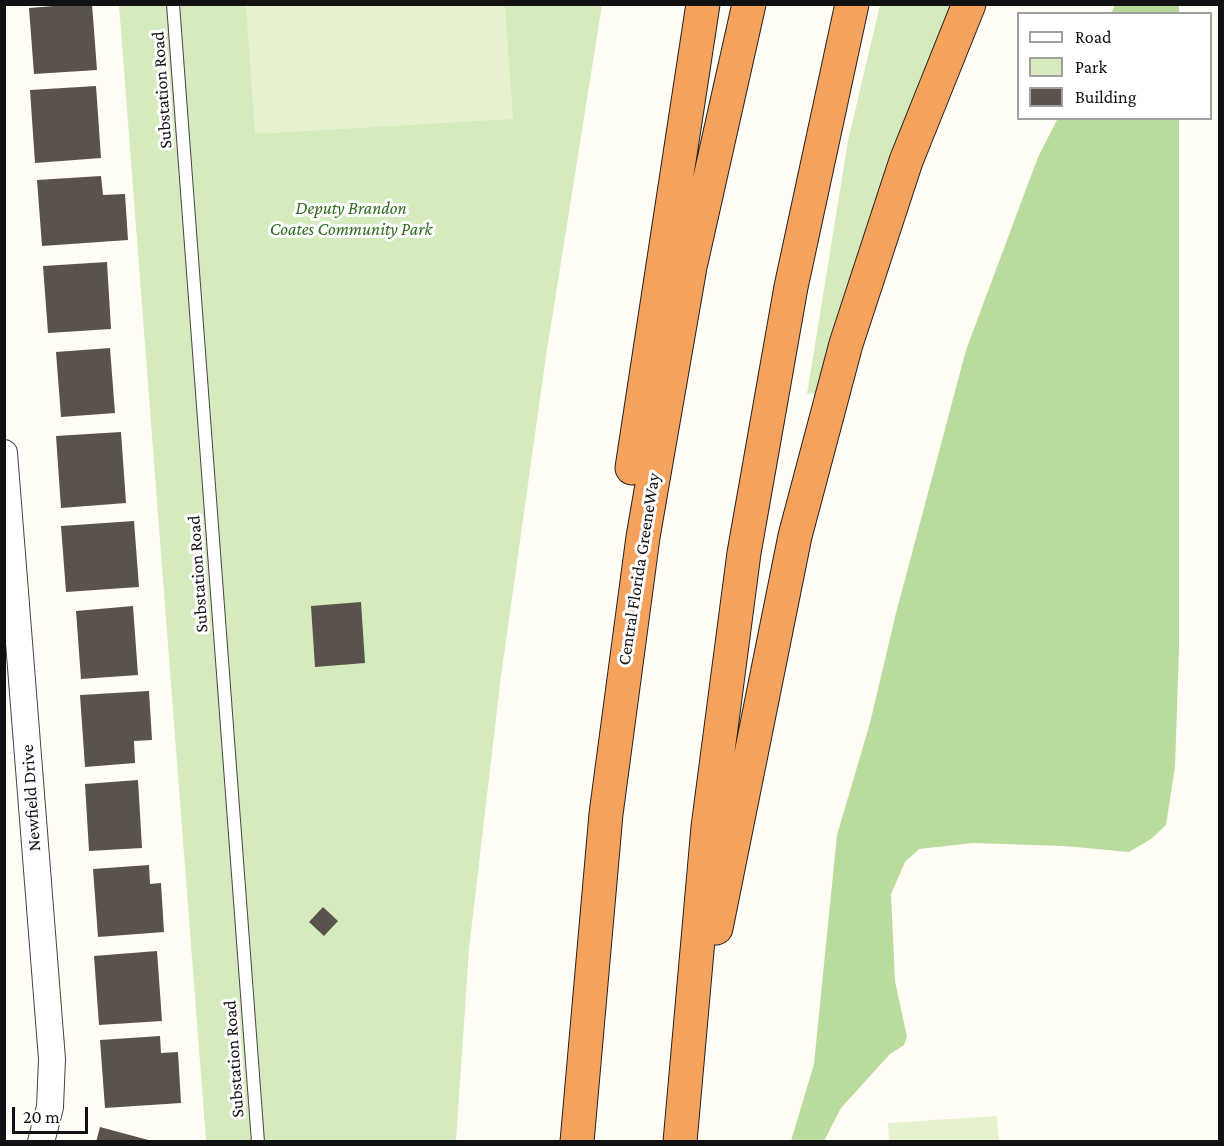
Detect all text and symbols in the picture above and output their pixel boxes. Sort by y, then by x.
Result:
legend [1017,12,1212,120]
text: Road [1075,27,1112,47]
street label: Substation Road [147,31,177,149]
text: Park [1075,57,1107,77]
text: Building [1075,87,1136,107]
park label: Deputy Brandon Coates Community Park [270,197,432,240]
street label: Central Florida GreeneWay [613,471,665,667]
street label: Substation Road [183,515,213,633]
street label: Newfield Drive [16,744,46,852]
street label: Substation Road [219,1000,249,1118]
scale bar [15,1095,92,1133]
text: 20 m [23,1107,60,1127]

